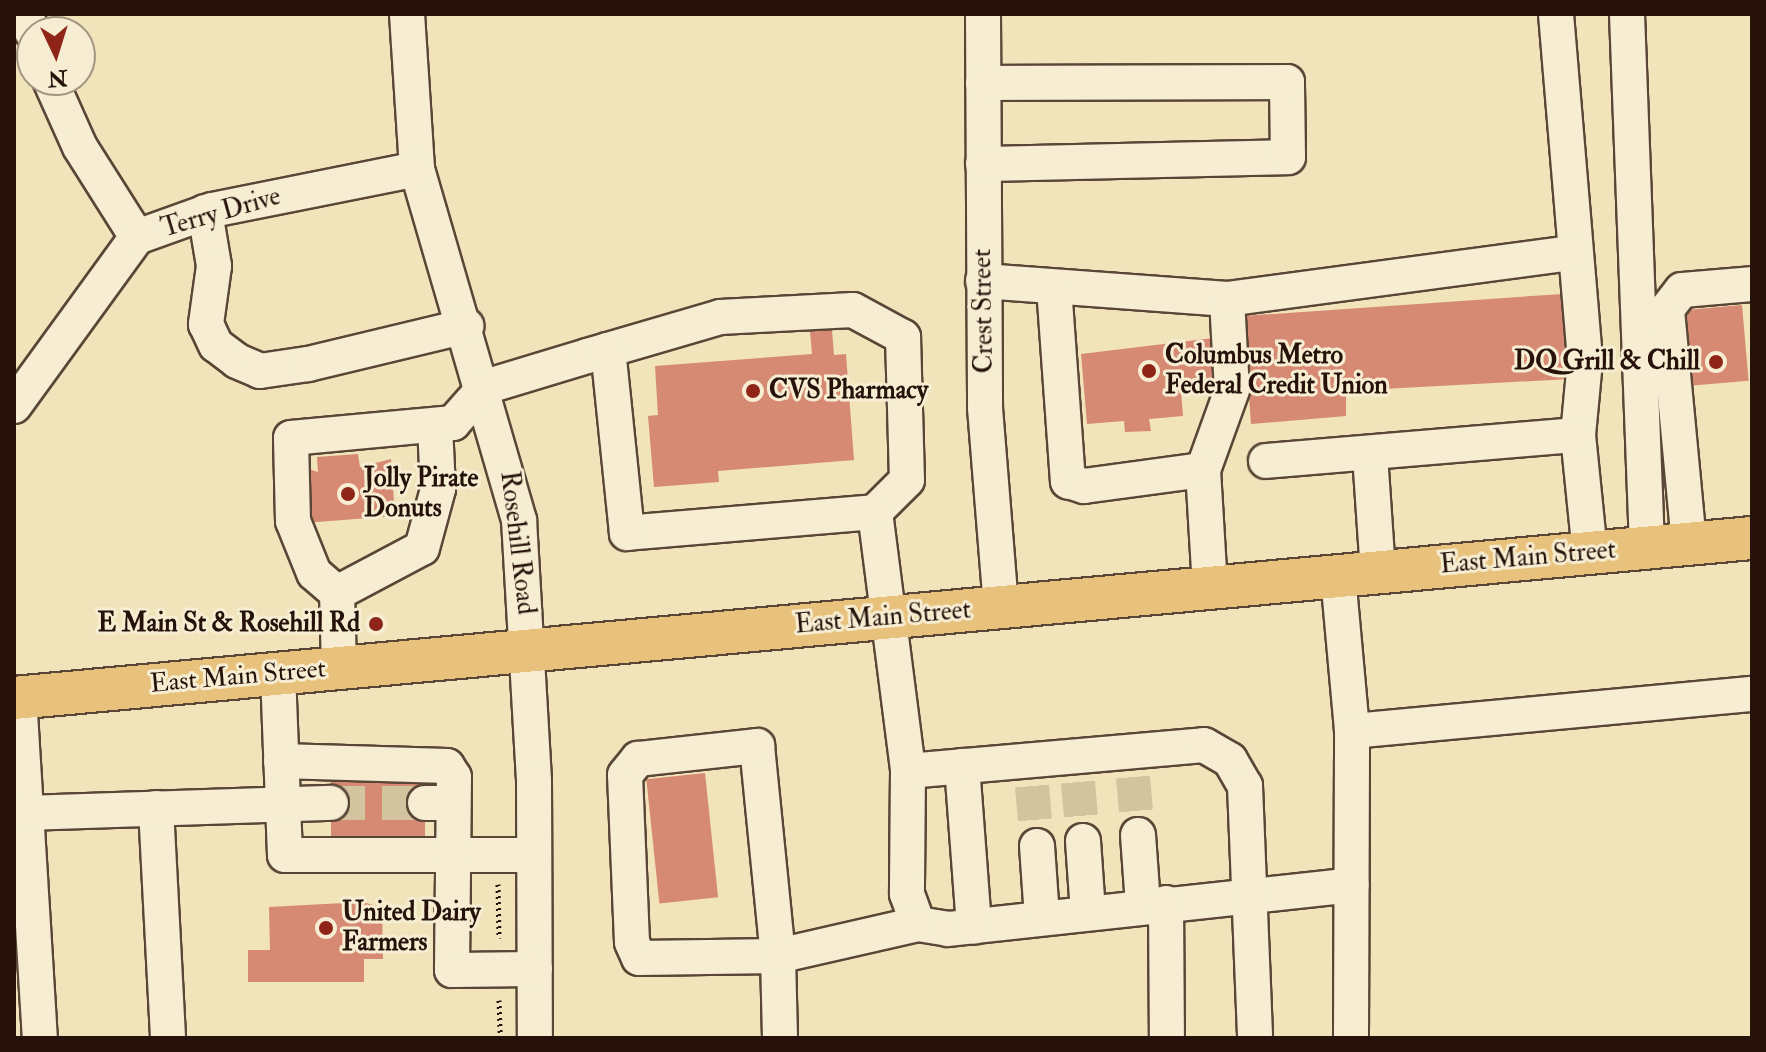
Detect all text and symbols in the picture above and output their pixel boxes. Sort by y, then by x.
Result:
north arrow [16,16,96,96]
text: N [47,63,68,93]
street label: Terry Drive [158,181,284,245]
street label: Crest Street [967,248,1001,374]
place label: Columbus Metro Federal Credit Union [1165,340,1388,402]
place label: DQ Grill & Chill [1514,346,1700,378]
marker: DQ Grill & Chill [1707,353,1725,371]
marker: Columbus Metro Federal Credit Union [1140,362,1158,380]
place label: CVS Pharmacy [769,375,928,407]
marker: CVS Pharmacy [744,382,762,400]
place label: Jolly Pirate Donuts [364,463,478,524]
street label: Rosehill Road [493,469,541,617]
marker: Jolly Pirate Donuts [339,485,357,503]
street label: East Main Street [1439,535,1617,581]
street label: East Main Street [794,595,972,641]
place label: E Main St & Rosehill Rd [98,608,360,640]
marker: E Main St & Rosehill Rd [367,615,385,633]
street label: East Main Street [149,654,327,700]
place label: United Dairy Farmers [342,897,481,958]
marker: United Dairy Farmers [317,919,335,937]

